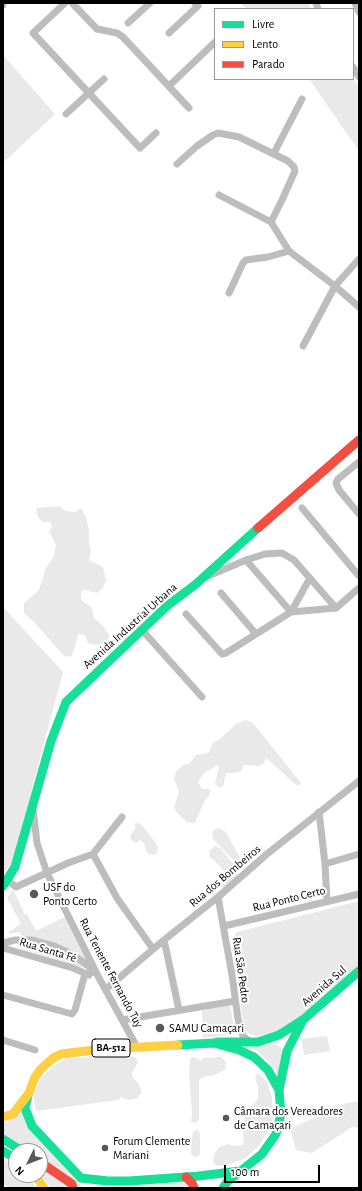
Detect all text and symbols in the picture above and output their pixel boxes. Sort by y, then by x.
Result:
legend [214,8,354,80]
text: Livre [252,18,274,30]
text: Lento [252,38,278,50]
text: Parado [252,58,285,70]
street label: Avenida Industrial Urbana [80,580,180,672]
street label: Rua dos Bombeiros [186,842,264,910]
place label: USF do Ponto Certo [43,880,97,908]
street label: Rua Ponto Certo [251,883,327,915]
marker: USF do Ponto Certo [28,888,40,900]
street label: Rua Tenente Fernando Tuy [76,916,146,1030]
street label: Rua Santa Fé [18,935,78,965]
street label: Rua São Pedro [229,936,253,1004]
street label: Avenida Sul [299,963,349,1009]
place label: SAMU Camaçari [169,1021,244,1035]
marker: SAMU Camaçari [154,1022,166,1034]
road number: BA-512 [92,1039,130,1057]
place label: Câmara dos Vereadores de Camaçari [234,1104,343,1132]
marker: Câmara dos Vereadores de Camaçari [221,1113,231,1123]
place label: Forum Clemente Mariani [113,1134,190,1162]
north arrow [8,1143,48,1183]
marker: Forum Clemente Mariani [100,1143,110,1153]
scale bar [226,1157,322,1183]
text: N [13,1164,26,1177]
text: 100 m [231,1166,259,1178]

